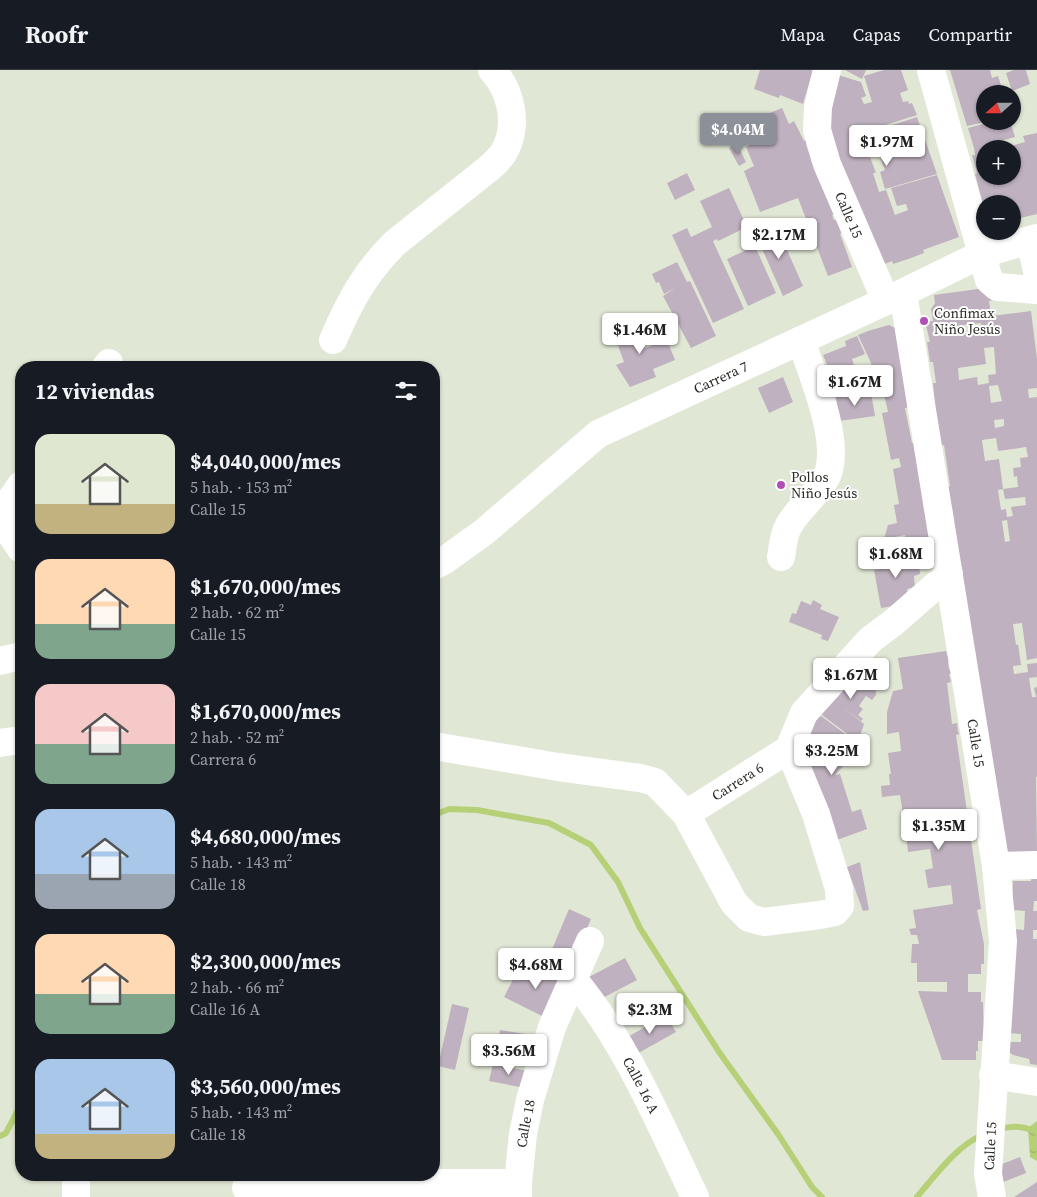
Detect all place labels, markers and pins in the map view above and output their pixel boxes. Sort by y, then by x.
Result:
pin: $4.04M [697,112,779,155]
pin: $1.97M [846,124,928,167]
pin: $2.17M [738,218,820,260]
place label: Confimax Niño Jesús [934,303,1000,339]
pin: $1.46M [599,312,681,355]
marker: Confimax Niño Jesús [918,315,930,327]
pin: $1.67M [814,364,896,407]
place label: Pollos Niño Jesús [791,467,857,503]
marker: Pollos Niño Jesús [775,479,787,491]
pin: $1.68M [855,536,937,579]
pin: $1.67M [810,658,892,700]
pin: $3.25M [791,734,873,776]
pin: $1.35M [898,808,980,851]
pin: $4.68M [495,948,577,990]
pin: $2.3M [615,992,685,1035]
pin: $3.56M [468,1034,550,1076]

